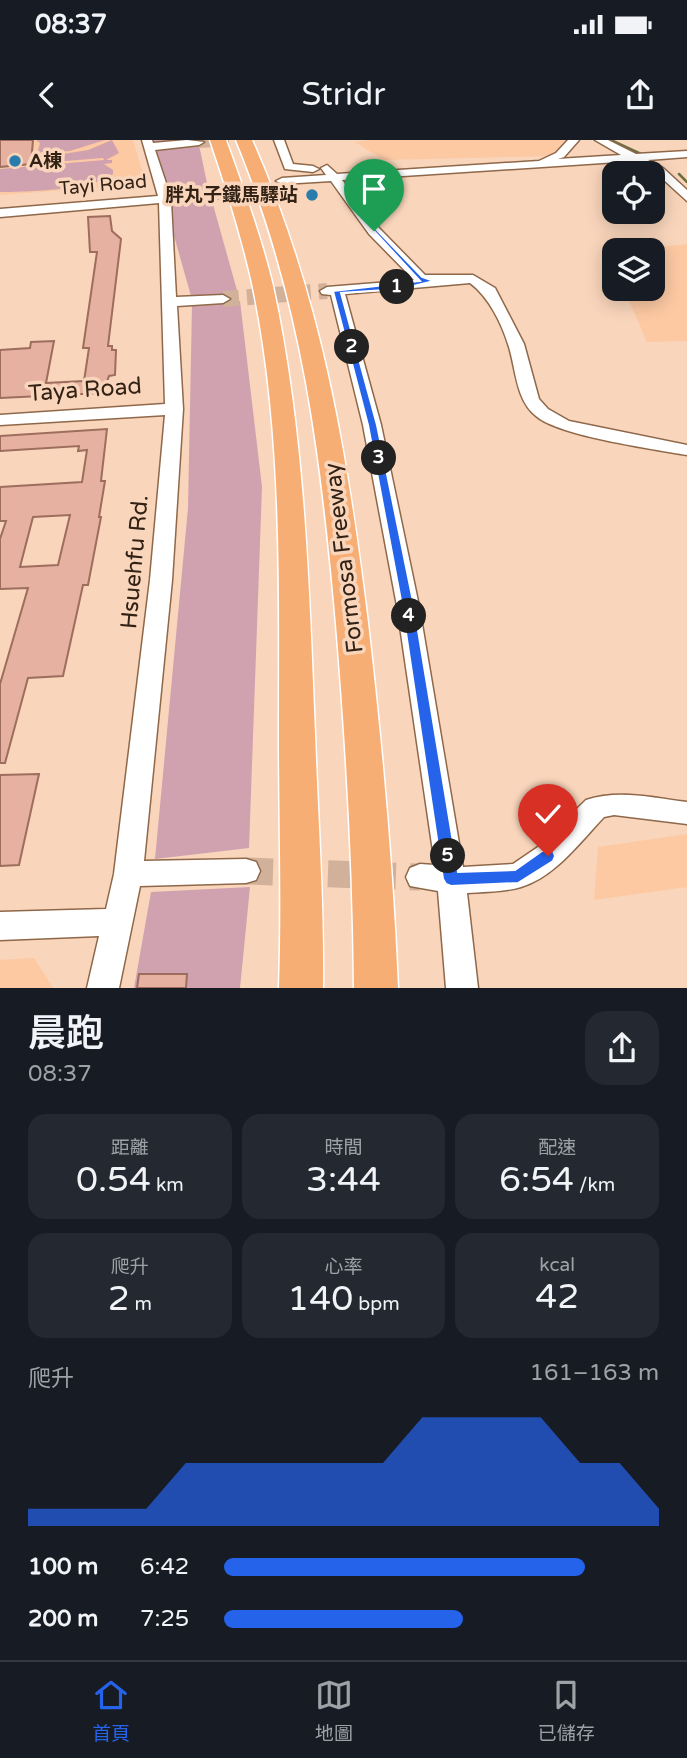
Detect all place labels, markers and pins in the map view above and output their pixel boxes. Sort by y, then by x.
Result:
place label: A棟 [29,150,62,172]
marker: A棟 [7,153,23,169]
pin [344,159,404,231]
place label: 胖丸子鐵馬驛站 [165,184,298,206]
marker: 胖丸子鐵馬驛站 [304,187,320,203]
pin: 1 [380,270,414,304]
pin: 2 [334,330,370,364]
pin: 3 [362,440,396,476]
pin: 4 [392,598,426,634]
pin [518,784,578,856]
pin: 5 [430,838,466,874]

